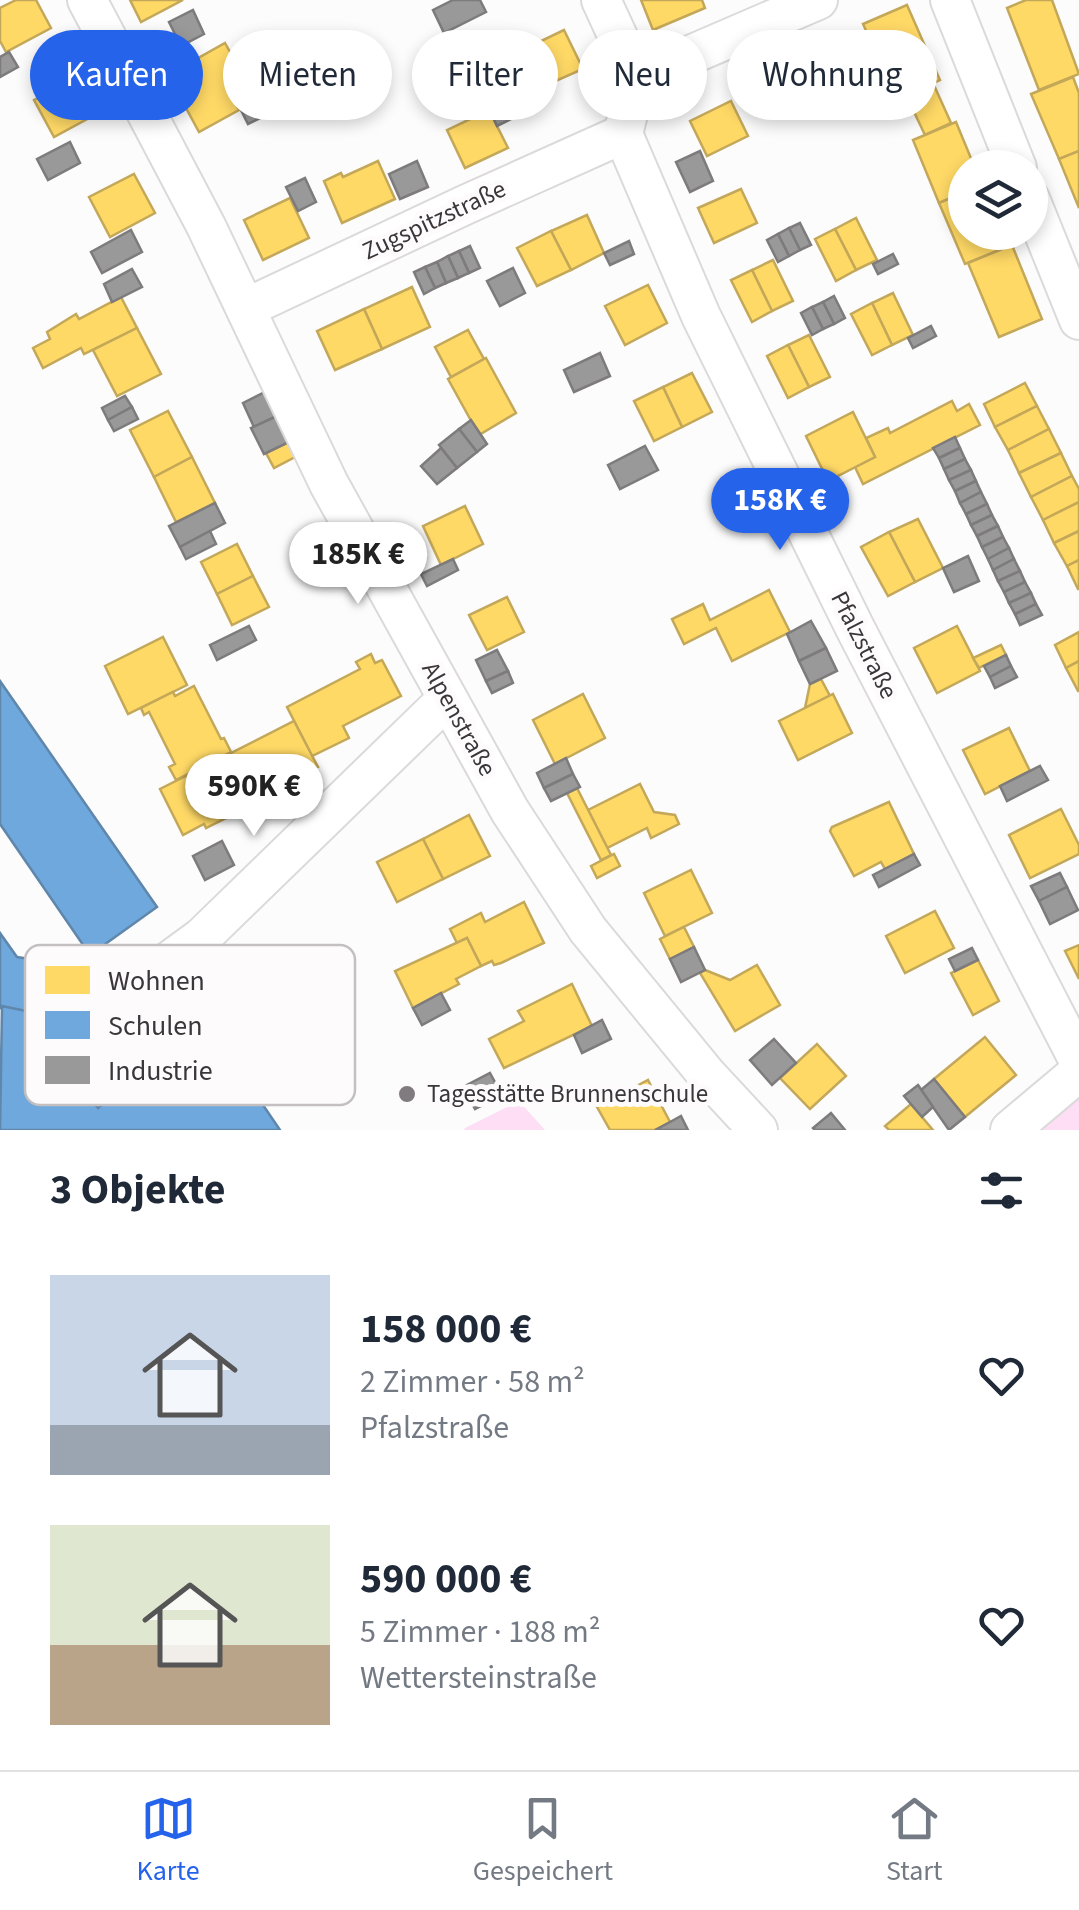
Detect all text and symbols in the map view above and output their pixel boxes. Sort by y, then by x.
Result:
chip: Kaufen [30,30,203,120]
chip: Mieten [223,30,392,120]
chip: Filter [412,30,558,120]
chip: Neu [578,30,707,120]
chip: Wohnung [727,30,937,120]
map controls [948,150,1048,250]
button: layers [948,150,1048,250]
street label: Zugspitzstraße [356,171,512,269]
pin: 158K € [699,468,861,553]
text: 158K € [733,477,827,523]
pin: 185K € [277,522,439,607]
text: 185K € [311,531,405,577]
street label: Pfalzstraße [822,585,906,705]
street label: Alpenstraße [413,655,505,783]
pin: 590K € [173,754,335,839]
text: 590K € [207,763,301,809]
legend [25,945,355,1105]
text: Wohnen [108,961,205,1001]
text: Schulen [108,1006,203,1046]
text: Industrie [108,1051,213,1091]
place label: Tagesstätte Brunnenschule [427,1076,708,1112]
marker: Tagesstätte Brunnenschule [396,1083,418,1105]
text: 3 Objekte [50,1160,225,1220]
icon: filters [974,1163,1029,1218]
text: 158 000 € [360,1299,532,1359]
icon: home [130,1315,250,1435]
icon: heart [974,1348,1029,1403]
text: 2 Zimmer · 58 m² [360,1359,585,1405]
text: Pfalzstraße [360,1405,509,1451]
text: 590 000 € [360,1549,532,1609]
icon: home [130,1565,250,1685]
icon: heart [974,1598,1029,1653]
text: 5 Zimmer · 188 m² [360,1609,601,1655]
text: Wettersteinstraße [360,1655,597,1701]
tab: Karte [137,1791,200,1891]
tab: Gespeichert [473,1791,613,1891]
tab: Start [886,1791,942,1891]

